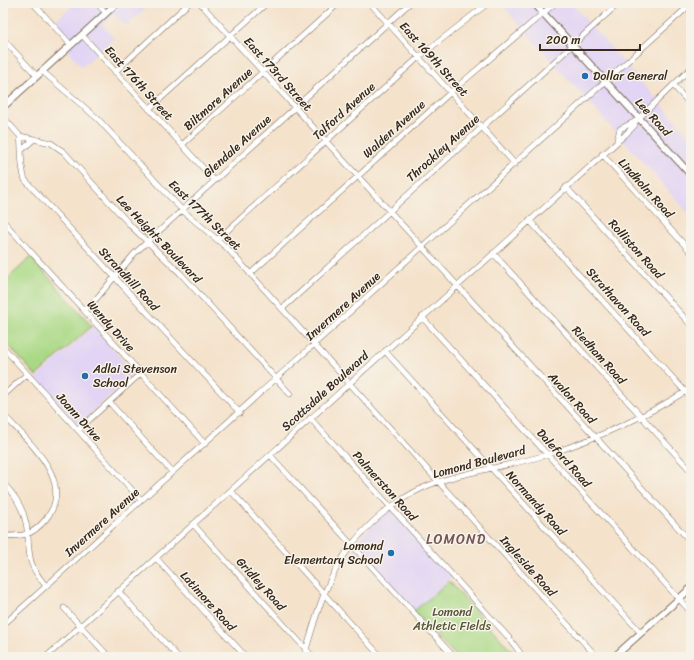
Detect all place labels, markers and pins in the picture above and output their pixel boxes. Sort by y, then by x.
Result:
place label: Dollar General [593,65,668,87]
marker: Dollar General [580,71,590,81]
place label: Adlai Stevenson School [92,358,177,394]
marker: Adlai Stevenson School [80,371,90,381]
place label: Lomond Elementary School [284,535,384,571]
marker: Lomond Elementary School [386,548,396,558]

